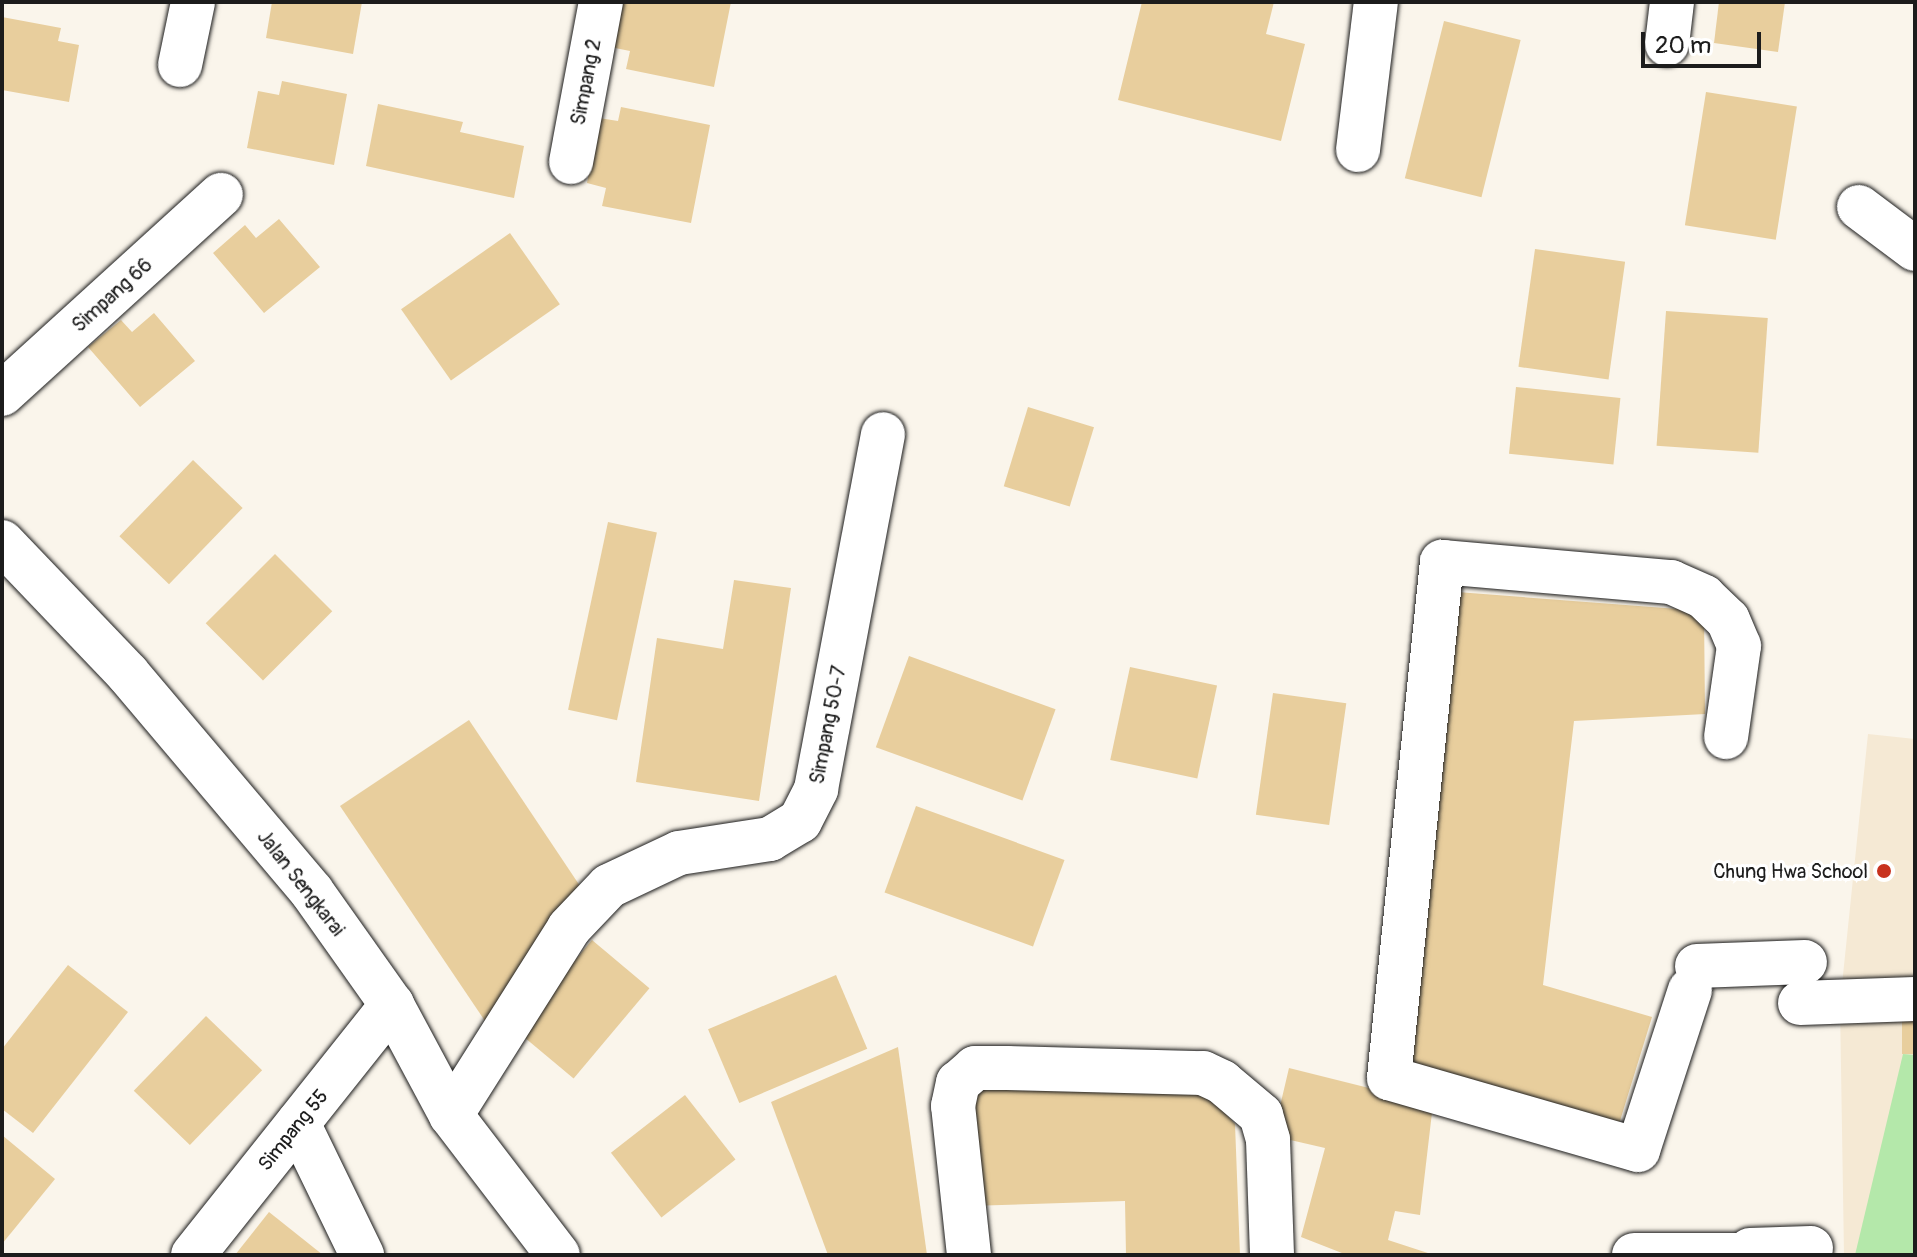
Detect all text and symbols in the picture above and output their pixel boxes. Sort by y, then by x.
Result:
scale bar [1645,16,1765,66]
text: 20 m [1655,31,1711,60]
street label: Simpang 2 [566,37,606,127]
street label: Simpang 66 [67,253,157,337]
street label: Simpang 50-7 [805,664,851,786]
street label: Jalan Sengkarai [252,825,350,941]
place label: Chung Hwa School [1713,859,1868,883]
marker: Chung Hwa School [1875,862,1893,880]
street label: Simpang 55 [253,1084,333,1176]

